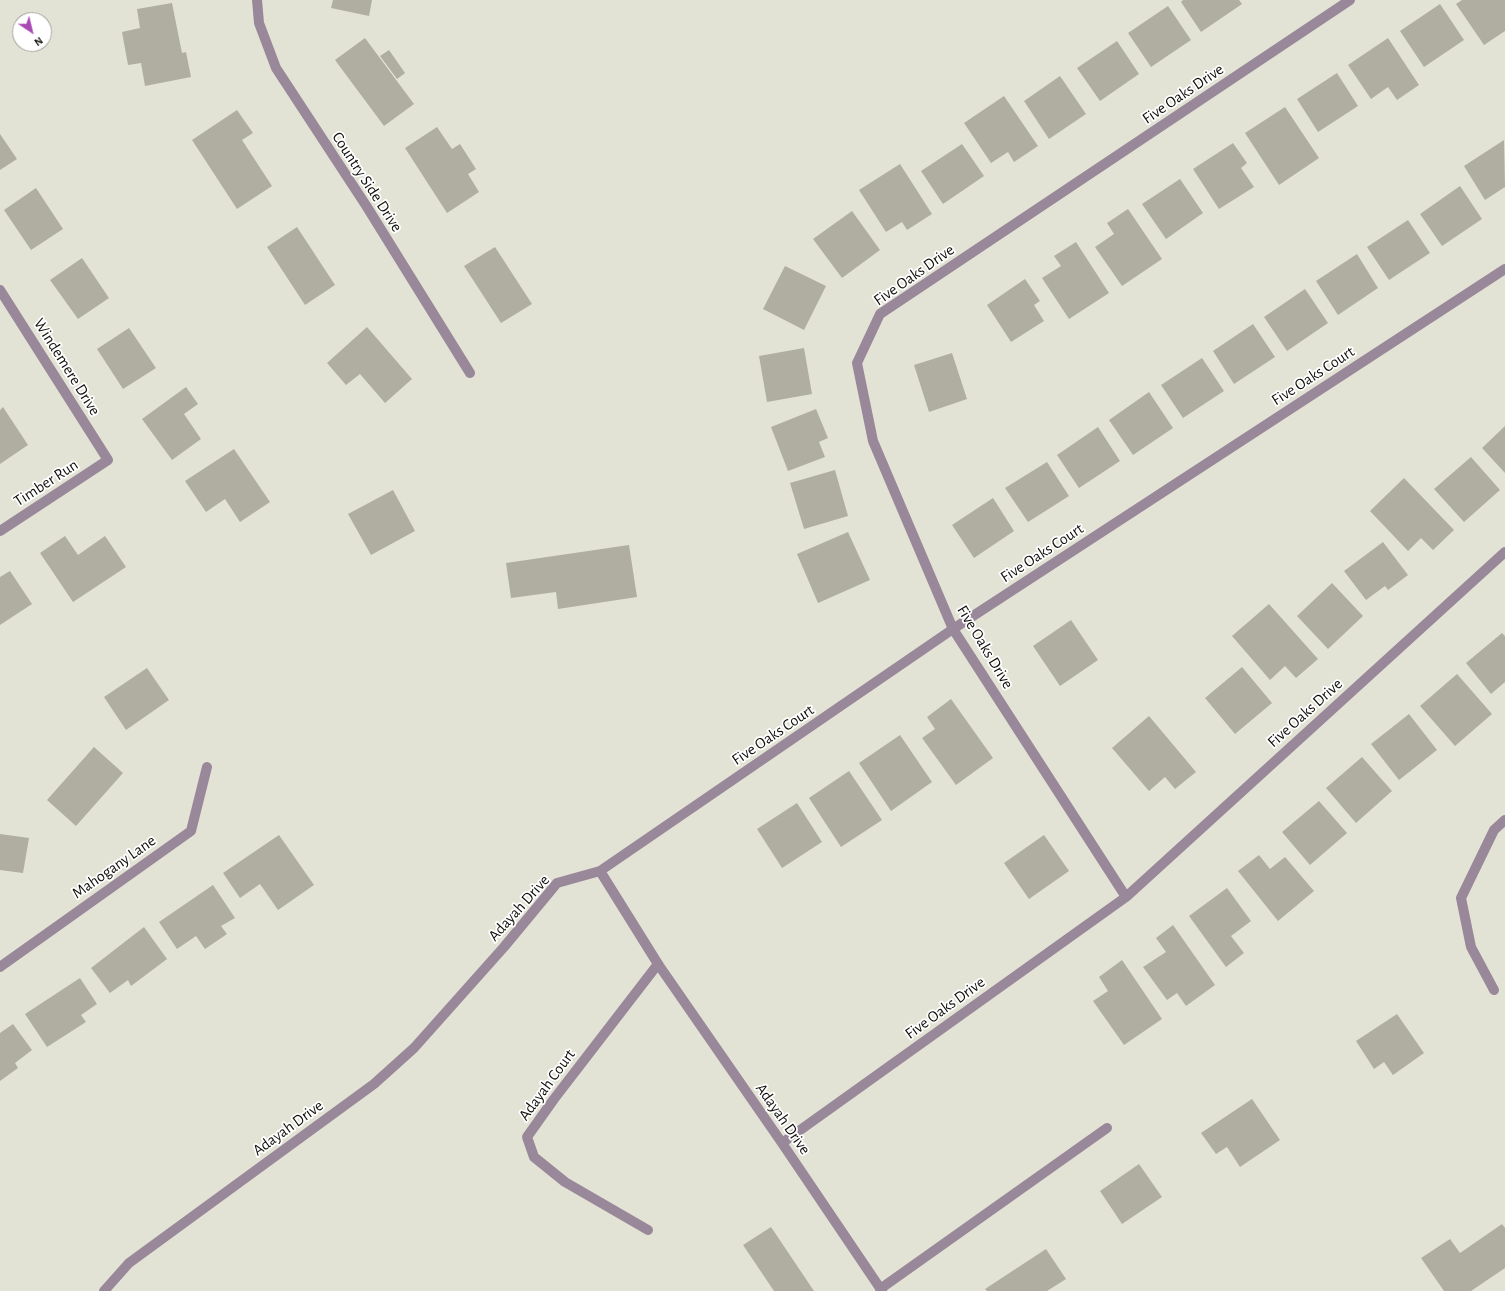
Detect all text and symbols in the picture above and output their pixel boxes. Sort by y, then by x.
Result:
north arrow [12,12,52,52]
text: N [32,35,45,48]
street label: Five Oaks Drive [1139,60,1227,128]
street label: Country Side Drive [328,129,406,235]
street label: Five Oaks Drive [870,240,958,310]
street label: Windemere Drive [30,315,104,419]
street label: Five Oaks Court [1268,342,1358,410]
street label: Timber Run [10,455,82,511]
street label: Five Oaks Court [997,519,1087,587]
street label: Five Oaks Drive [953,602,1017,692]
street label: Five Oaks Drive [1264,674,1346,752]
street label: Five Oaks Court [728,701,818,769]
street label: Mahogany Lane [68,831,160,903]
street label: Adayah Drive [484,871,554,945]
street label: Five Oaks Drive [901,973,989,1043]
street label: Adayah Court [515,1046,579,1124]
street label: Adayah Drive [751,1080,815,1158]
street label: Adayah Drive [249,1096,327,1160]

